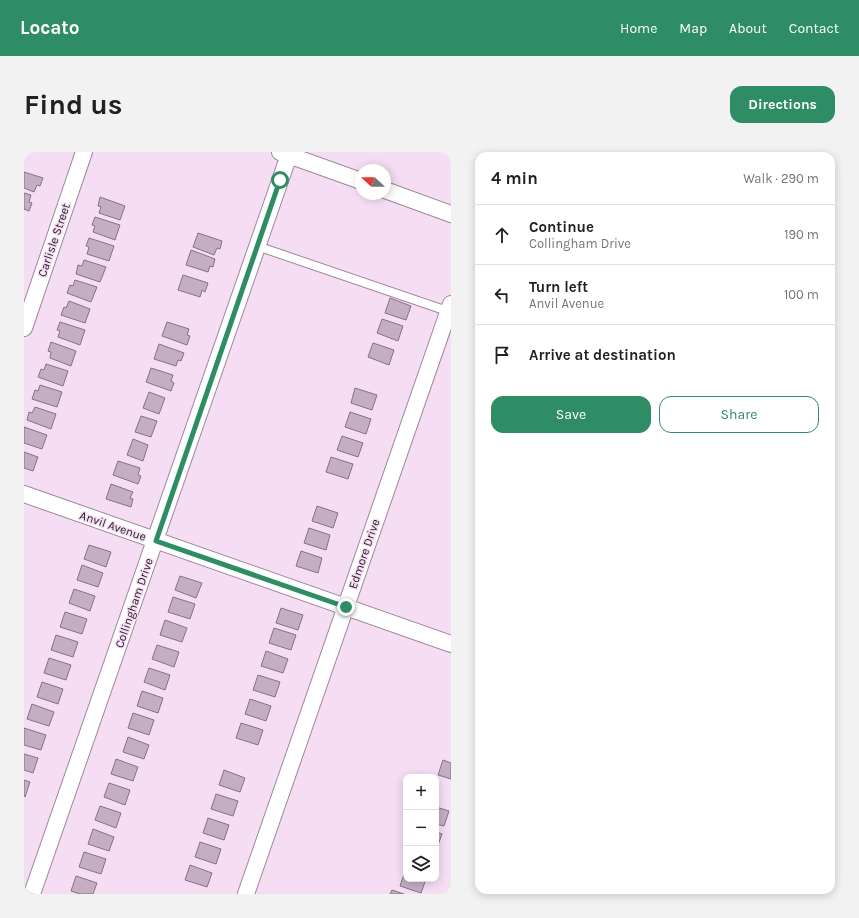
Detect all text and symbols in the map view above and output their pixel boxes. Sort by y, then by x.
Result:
text: Locato [20,17,80,39]
text: Home [620,20,657,37]
text: Map [679,20,707,37]
text: About [729,20,767,37]
text: Contact [789,20,839,37]
button: Directions [730,86,835,123]
text: Find us [24,88,123,121]
north arrow [355,164,391,200]
text: 4 min [491,168,538,188]
route start [271,171,289,189]
text: Walk · 290 m [743,171,819,186]
street label: Carlisle Street [35,201,73,279]
text: Continue [529,218,594,236]
icon: ahead [491,224,513,246]
text: 190 m [784,227,819,242]
text: Collingham Drive [529,236,631,251]
text: Turn left [529,278,588,296]
icon: left [491,284,513,306]
text: 100 m [784,287,819,302]
text: Anvil Avenue [529,296,604,311]
icon: arrive [491,344,513,366]
text: Arrive at destination [529,346,676,364]
button: Save [491,396,651,433]
button: Share [659,396,819,433]
street label: Anvil Avenue [78,508,148,544]
street label: Edmore Drive [345,517,383,591]
street label: Collingham Drive [112,556,156,650]
route end [337,598,355,616]
map controls [403,774,439,882]
button: + [403,774,439,810]
button: − [403,810,439,846]
button: layers [403,846,439,882]

